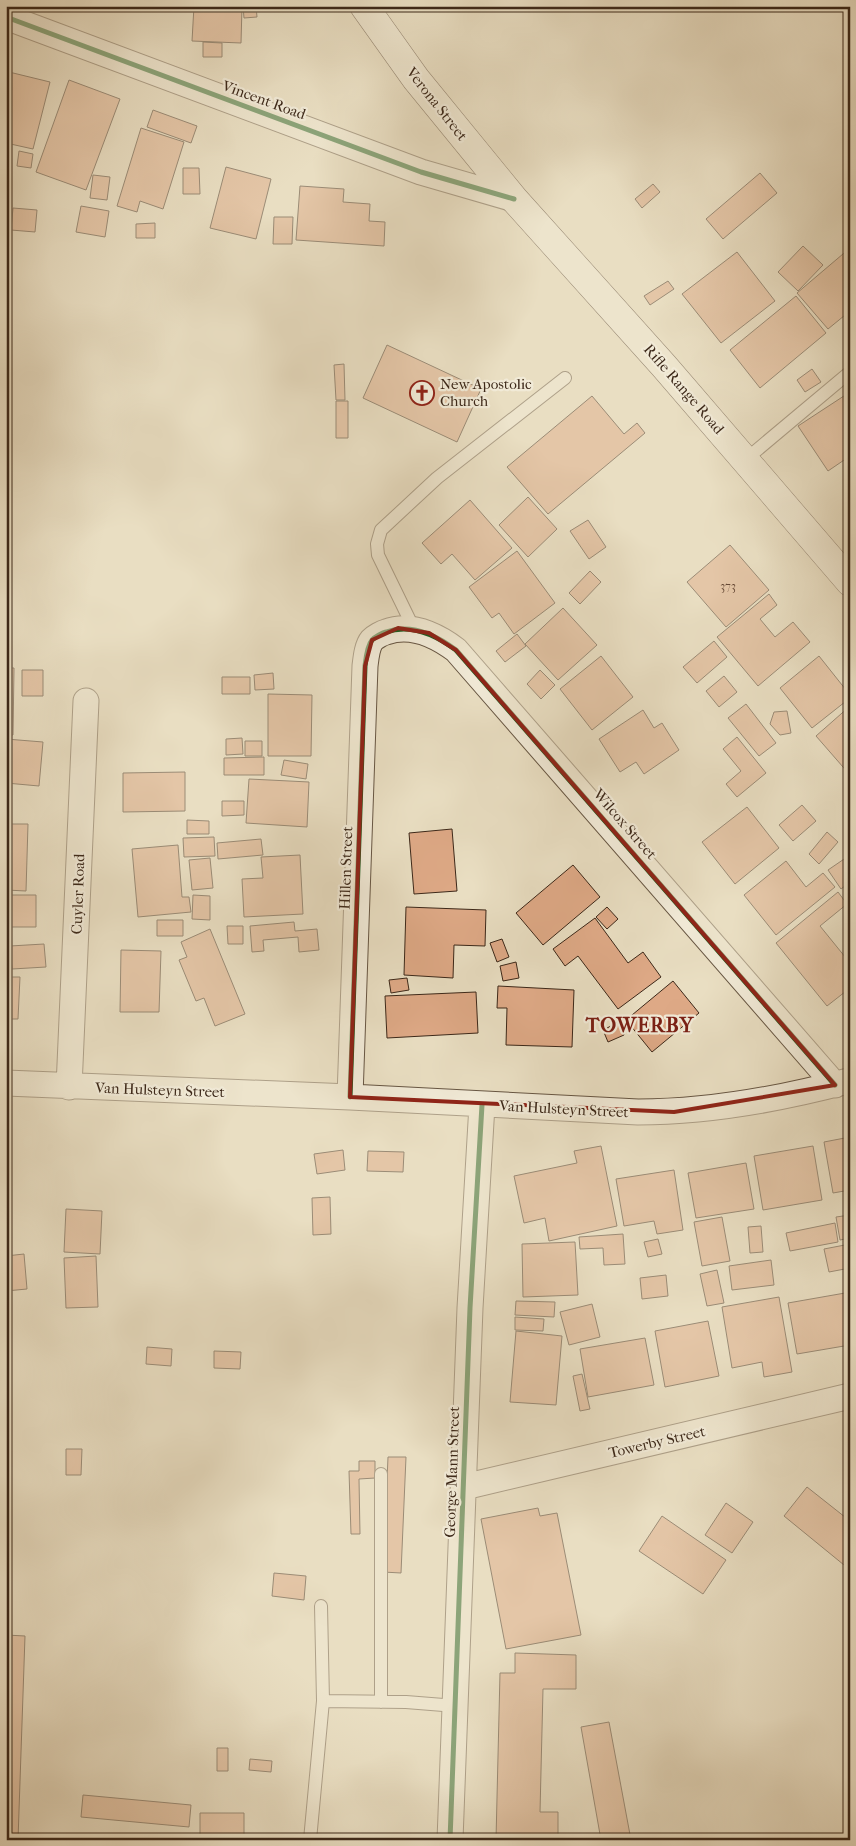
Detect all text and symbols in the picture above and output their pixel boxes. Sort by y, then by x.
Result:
street label: Verona Street [402,63,472,145]
street label: Vincent Road [219,76,309,124]
street label: Rifle Range Road [640,340,729,438]
place label: New Apostolic Church [440,375,532,410]
church icon: New Apostolic Church [409,380,435,406]
house number: 373 [720,579,736,593]
street label: Wilcox Street [589,784,661,863]
street label: Hillen Street [336,825,356,910]
street label: Cuyler Road [68,853,88,935]
district label: TOWERBY [585,1014,695,1037]
street label: Van Hulsteyn Street [94,1079,226,1101]
street label: Van Hulsteyn Street [498,1097,630,1121]
street label: George Mann Street [441,1405,463,1538]
street label: Towerby Street [607,1422,708,1462]

